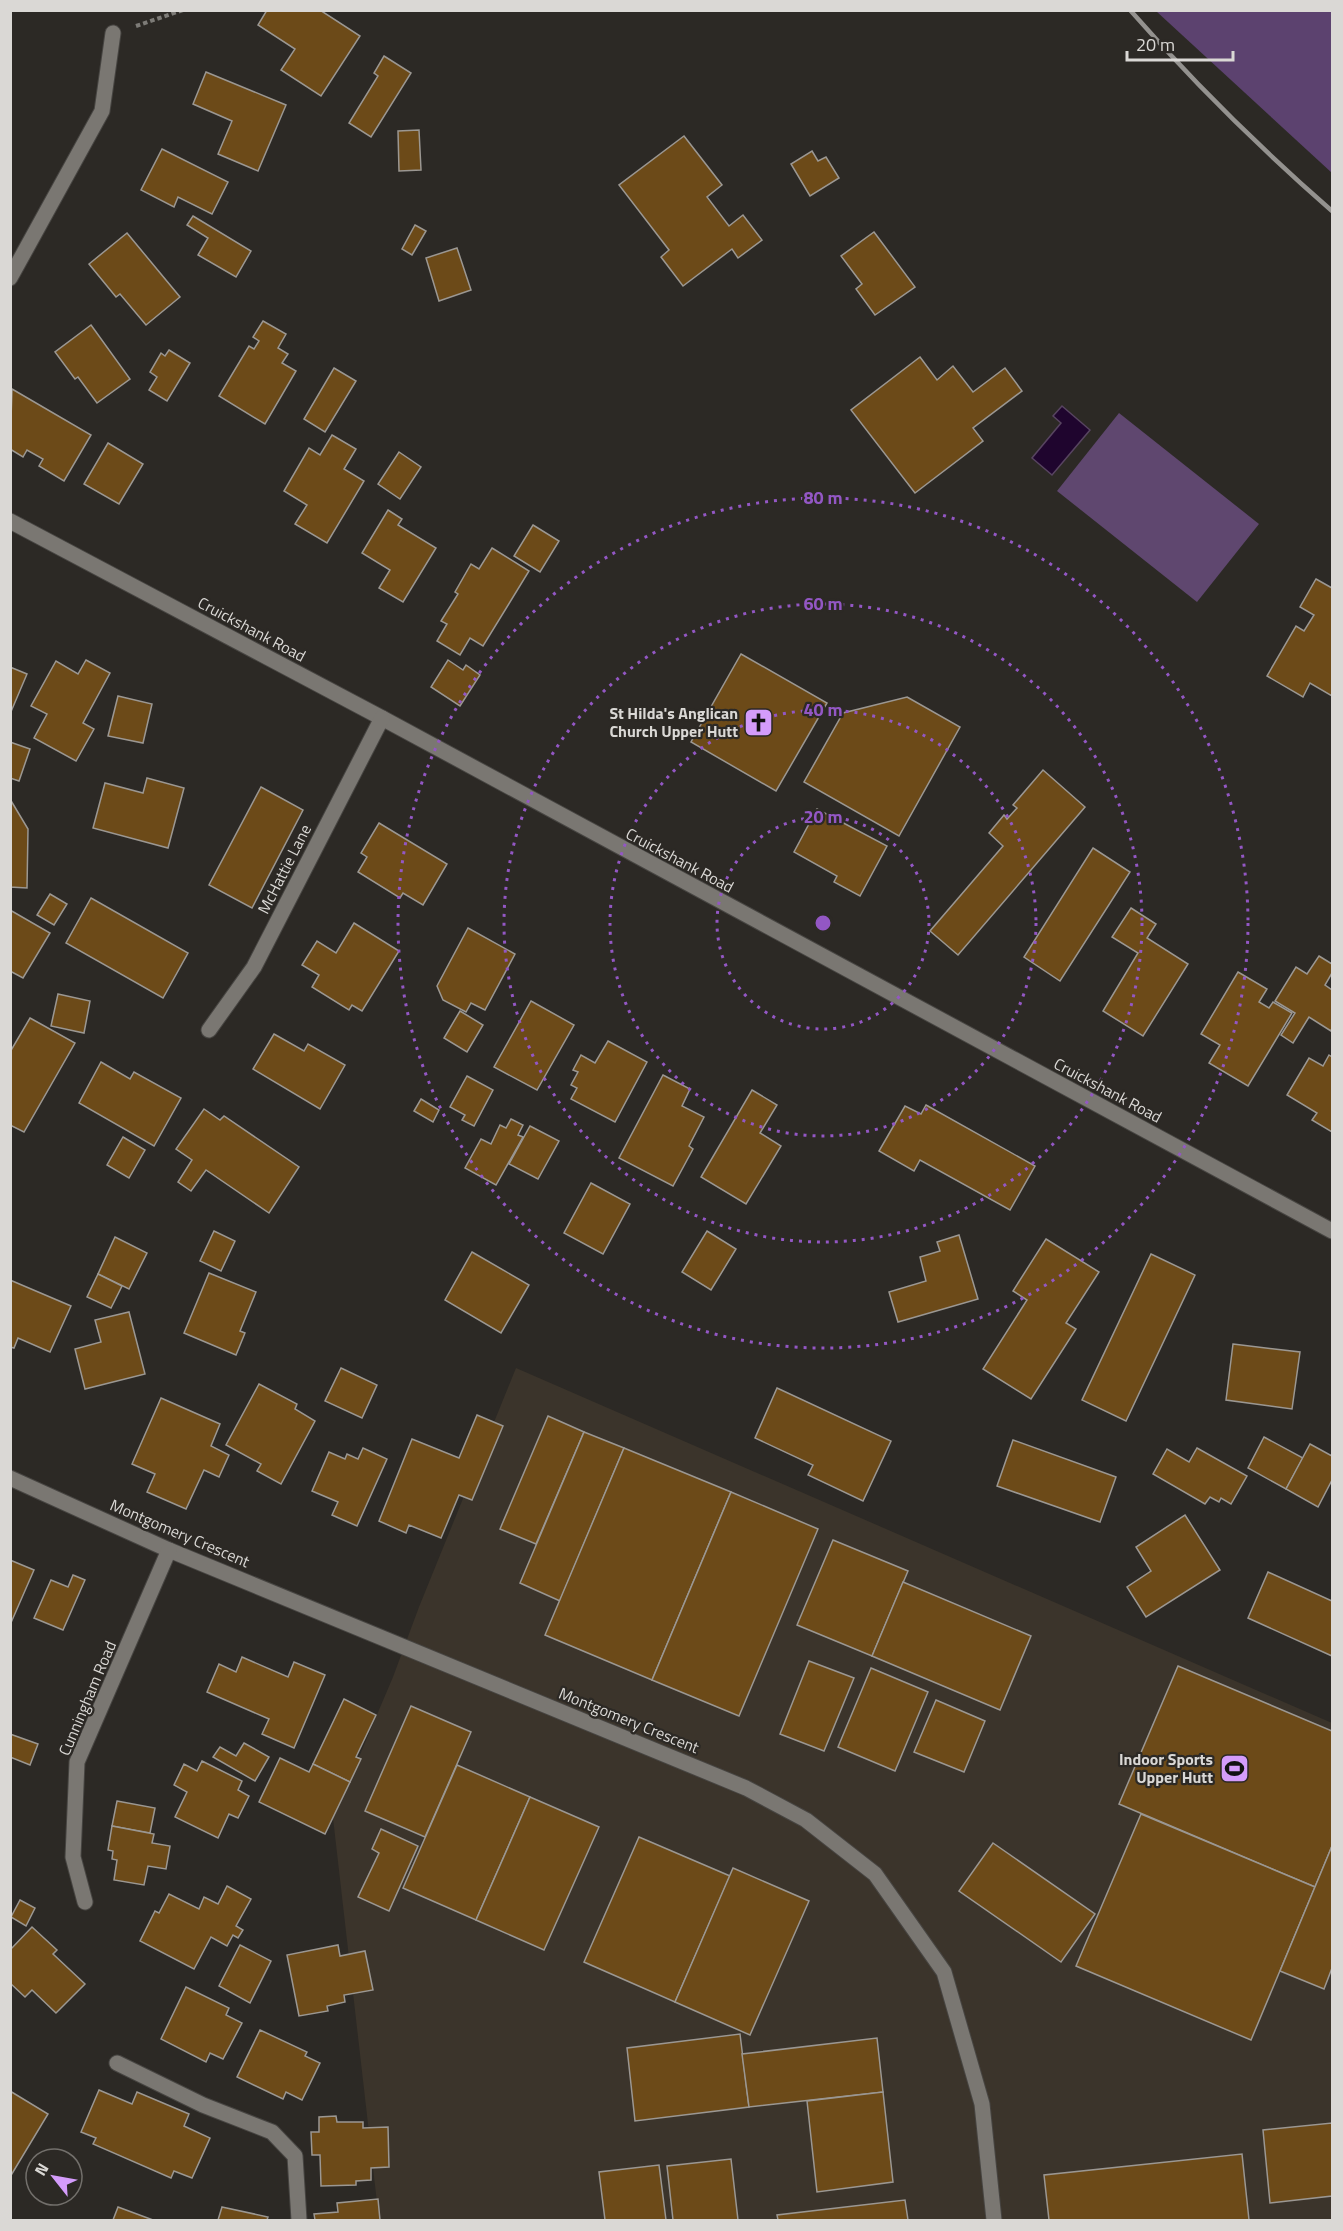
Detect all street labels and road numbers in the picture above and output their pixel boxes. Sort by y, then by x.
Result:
street label: Cruickshank Road [194,590,310,668]
street label: McHattie Lane [251,820,317,918]
street label: Cruickshank Road [622,821,738,899]
street label: Cruickshank Road [1050,1051,1166,1129]
street label: Montgomery Crescent [106,1493,254,1573]
street label: Cunningham Road [52,1637,122,1759]
street label: Montgomery Crescent [555,1681,703,1759]

